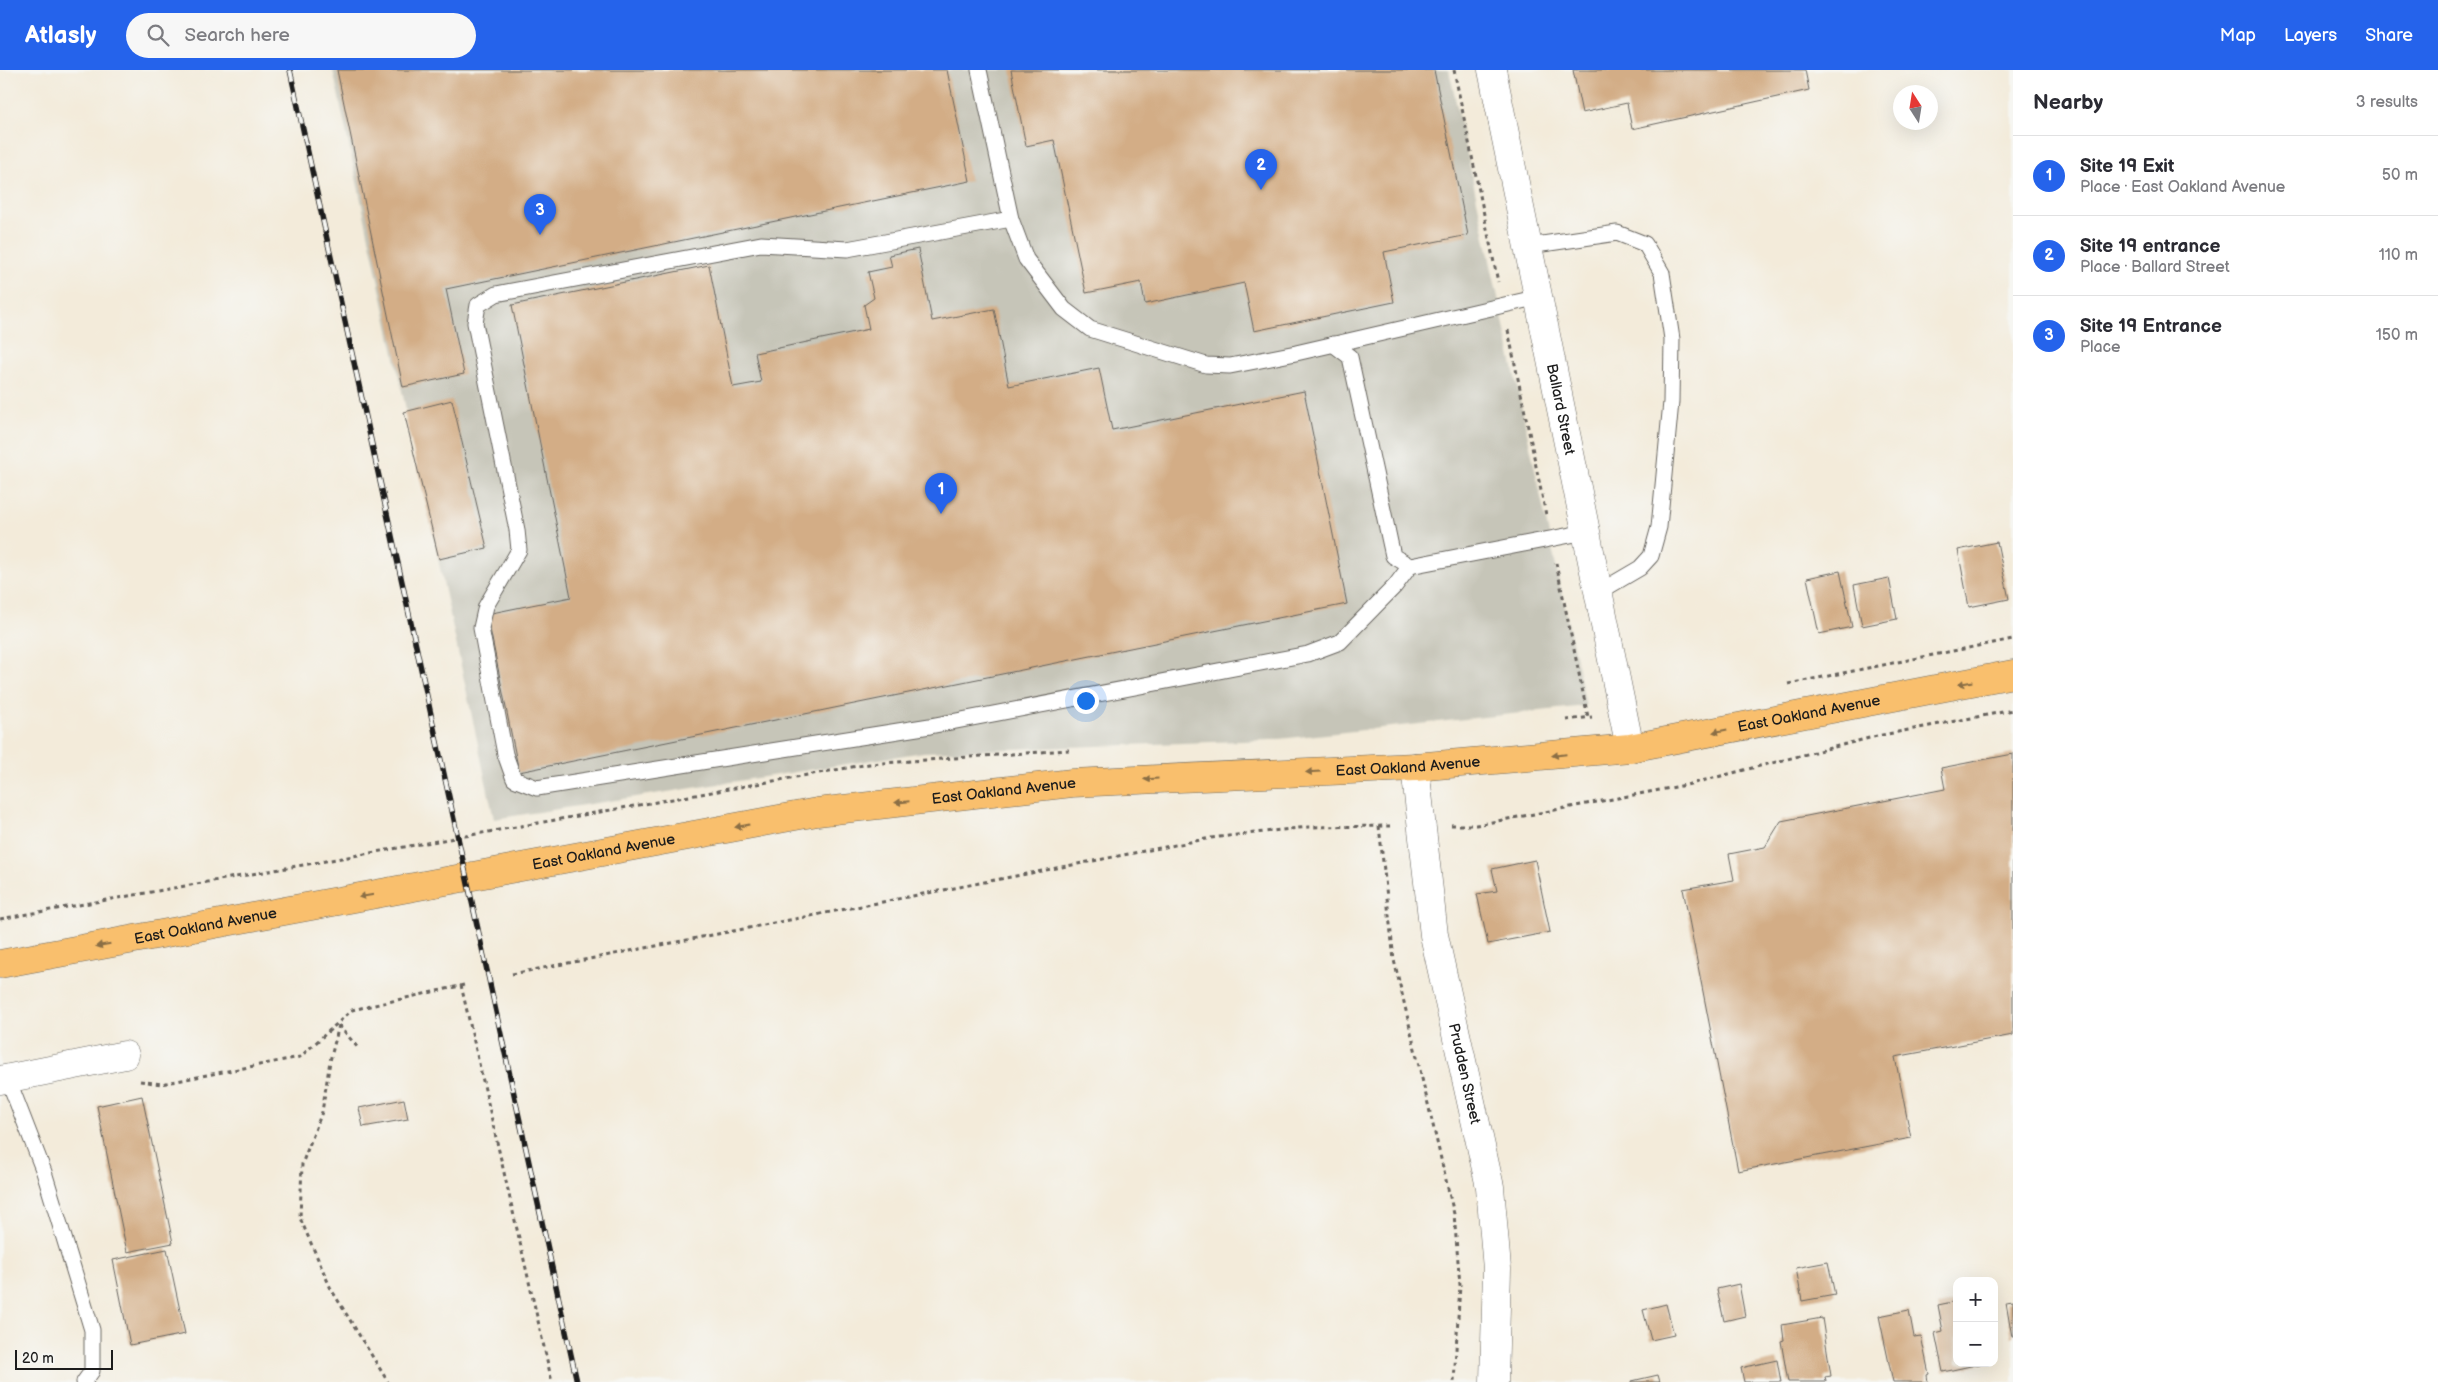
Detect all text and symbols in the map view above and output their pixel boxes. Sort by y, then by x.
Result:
search box [126,13,476,58]
text: Atlasly [25,21,96,50]
icon: search [144,21,172,49]
text: Search here [184,24,290,47]
text: Map [2220,25,2256,46]
text: Layers [2284,25,2337,46]
text: Share [2365,25,2413,46]
north arrow [1893,85,1938,130]
text: Nearby [2033,90,2103,115]
text: 3 results [2356,93,2418,112]
pin: 2 [1245,149,1277,190]
text: Site 19 Exit [2080,155,2174,178]
text: 1 [2046,166,2052,185]
text: 50 m [2382,166,2418,185]
text: Place · East Oakland Avenue [2080,178,2285,197]
pin: 3 [524,194,556,235]
text: Site 19 entrance [2080,235,2220,258]
text: 2 [2044,246,2054,265]
text: 110 m [2379,246,2418,265]
text: Place · Ballard Street [2080,258,2230,277]
text: Site 19 Entrance [2080,315,2222,338]
text: 3 [2044,326,2054,345]
text: 150 m [2376,326,2418,345]
text: Place [2080,338,2121,357]
street label: Ballard Street [1542,362,1580,457]
pin: 1 [925,473,957,514]
one-way arrow [1958,679,1973,687]
your location [1073,688,1099,714]
street label: East Oakland Avenue [1736,690,1882,737]
one-way arrow [1711,727,1727,735]
one-way arrow [1551,751,1567,759]
street label: East Oakland Avenue [1335,752,1481,780]
one-way arrow [1305,768,1321,776]
street label: East Oakland Avenue [931,773,1077,808]
one-way arrow [1143,776,1159,784]
one-way arrow [894,798,910,806]
one-way arrow [733,822,749,830]
street label: East Oakland Avenue [531,829,677,874]
one-way arrow [357,893,373,901]
street label: East Oakland Avenue [133,903,279,948]
one-way arrow [94,941,110,949]
street label: Prudden Street [1444,1021,1485,1126]
map controls [1953,1277,1998,1367]
button: + [1953,1277,1998,1322]
button: − [1953,1322,1998,1367]
scale bar [15,1347,112,1370]
text: 20 m [22,1350,54,1367]

